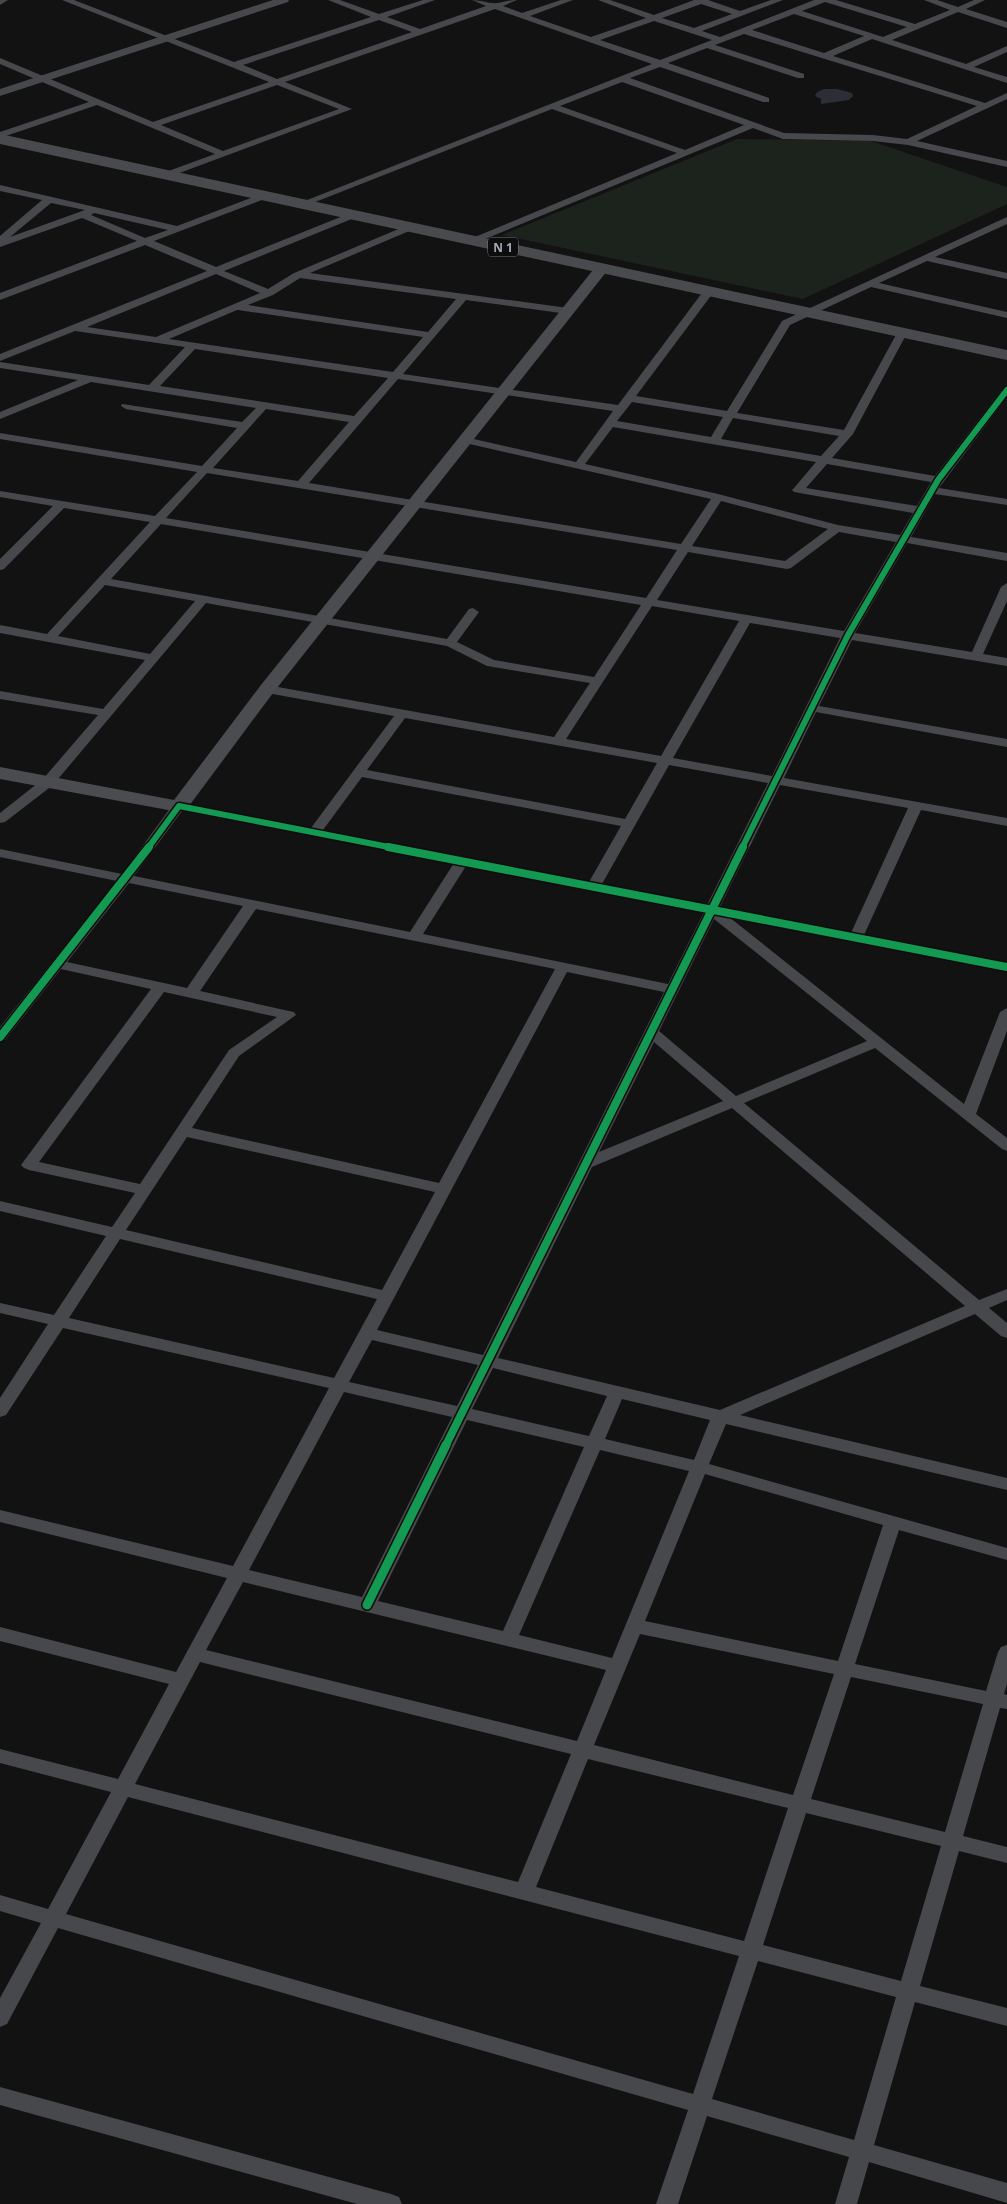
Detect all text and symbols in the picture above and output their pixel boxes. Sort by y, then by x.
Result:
road number: N 1 [488,238,518,256]

